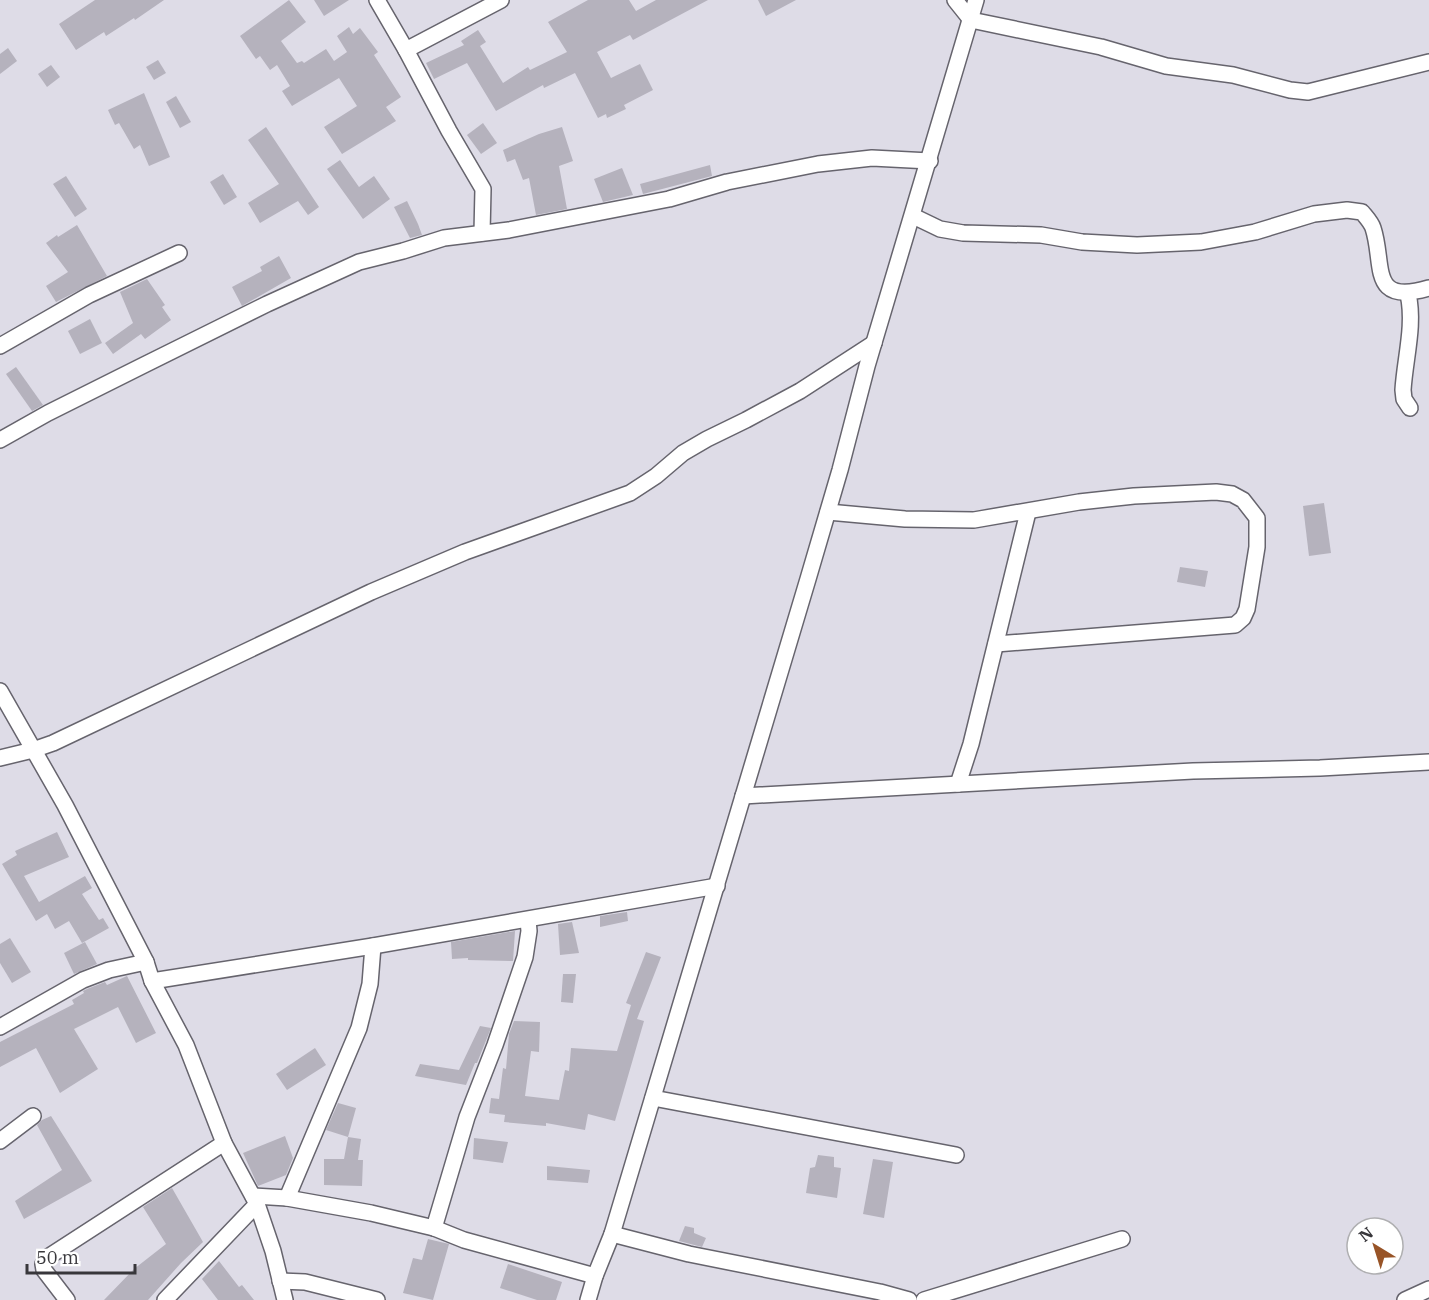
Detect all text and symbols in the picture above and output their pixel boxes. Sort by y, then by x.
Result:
north arrow [1345,1216,1405,1276]
text: N [1355,1222,1377,1246]
scale bar [27,1237,135,1275]
text: 50 m [36,1246,79,1269]

